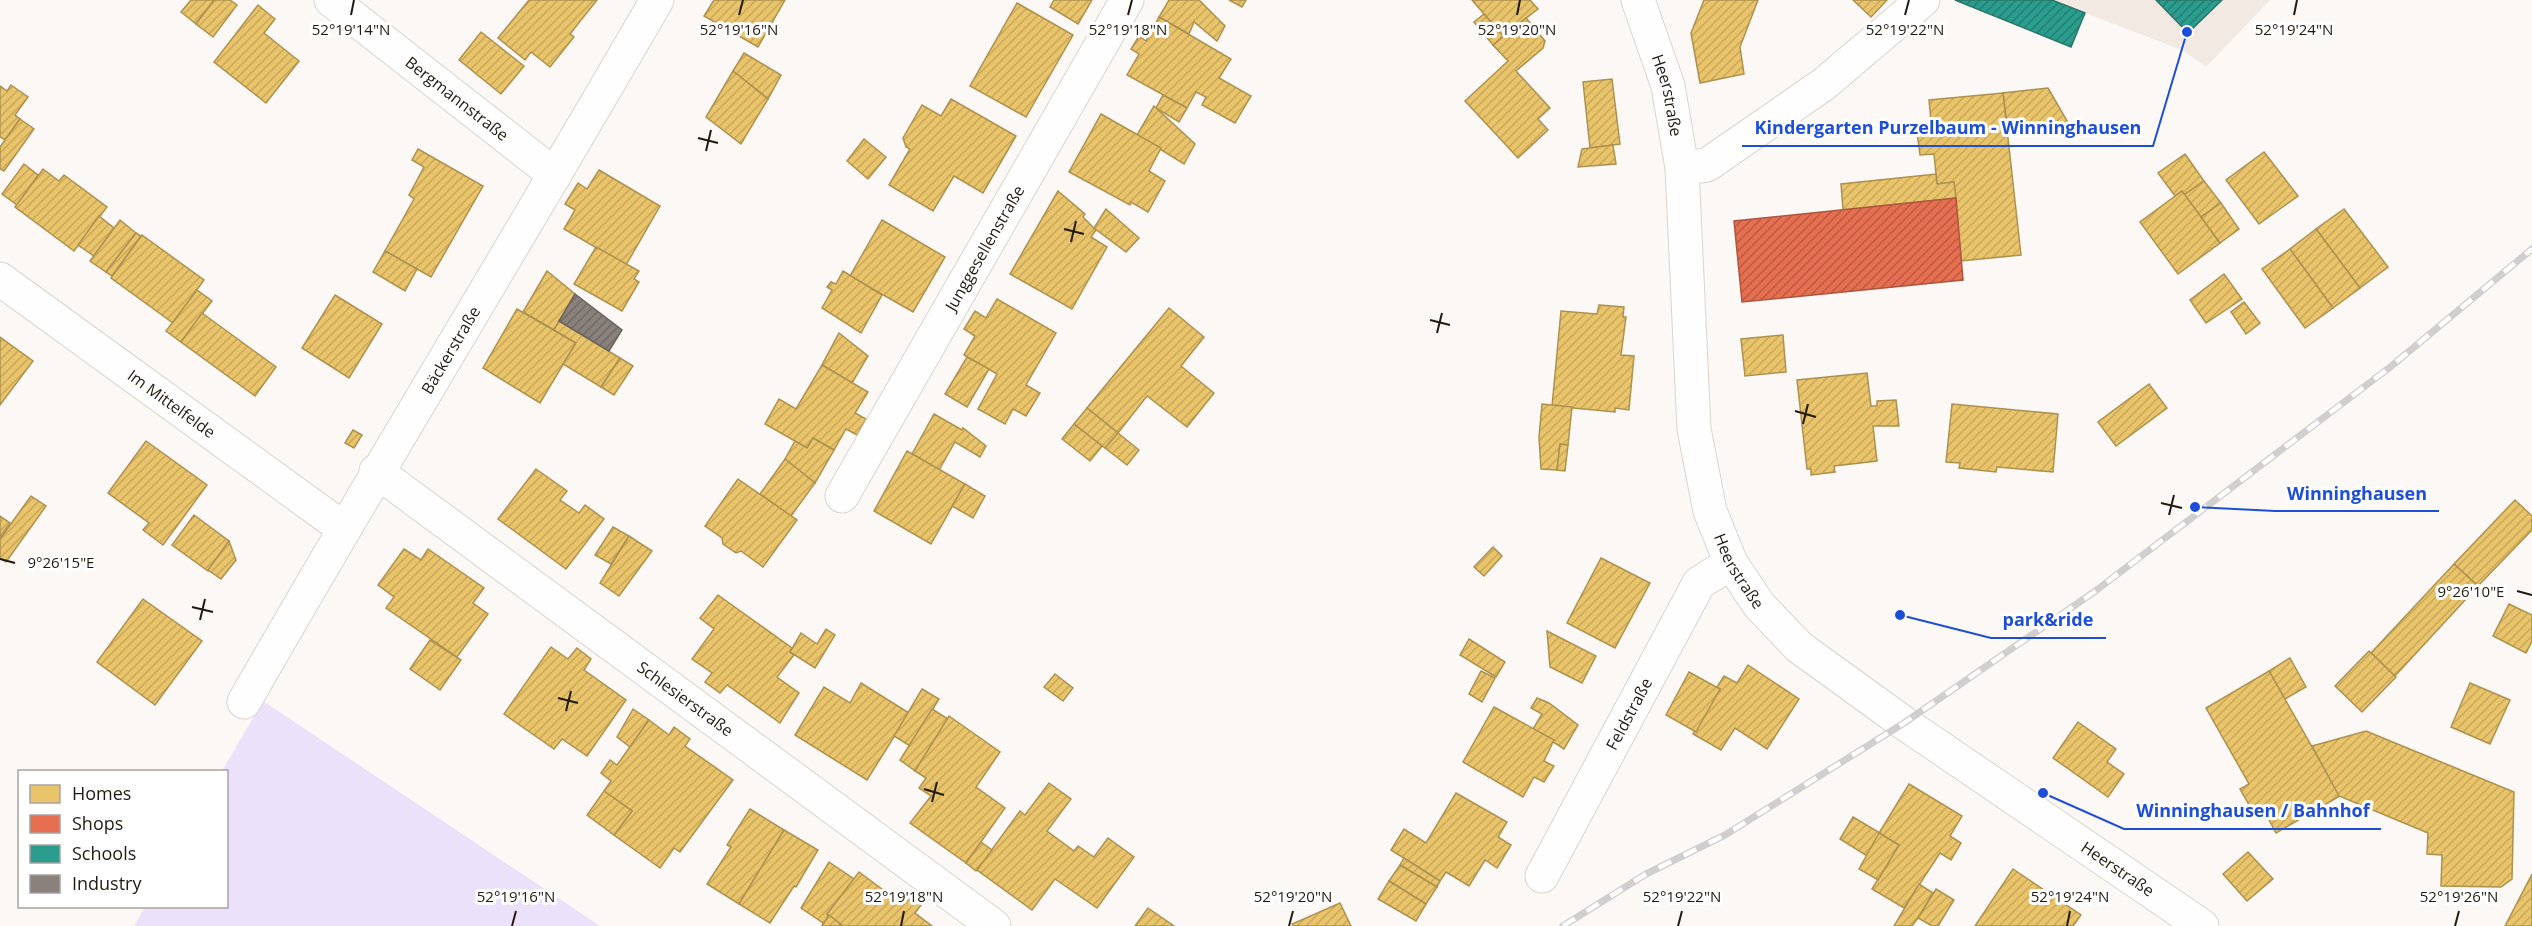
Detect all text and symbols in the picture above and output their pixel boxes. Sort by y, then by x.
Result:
text: 52°19'14"N [312,19,390,39]
text: 52°19'16"N [700,19,778,39]
text: 52°19'18"N [1089,19,1167,39]
text: 52°19'20"N [1478,19,1556,39]
text: 52°19'22"N [1866,19,1944,39]
text: 52°19'24"N [2255,19,2333,39]
street label: Bergmannstraße [401,51,513,146]
street label: Heerstraße [1647,51,1687,138]
callout: Kindergarten Purzelbaum - Winninghausen [1742,110,2153,146]
text: Kindergarten Purzelbaum - Winninghausen [1755,115,2141,139]
street label: Junggesellenstraße [939,181,1029,317]
street label: Bäckerstraße [416,302,485,398]
street label: Im Mittelfelde [123,364,220,443]
callout: Winninghausen [2275,475,2439,511]
text: Winninghausen [2287,481,2427,505]
street label: Heerstraße [1709,530,1769,613]
text: 9°26'15"E [28,552,94,572]
text: 9°26'10"E [2438,581,2504,601]
callout: park&ride [1991,602,2106,638]
text: park&ride [2003,607,2093,631]
street label: Schlesierstraße [633,656,738,741]
street label: Feldstraße [1601,674,1657,754]
legend [18,770,228,908]
text: Homes [72,781,131,805]
callout: Winninghausen / Bahnhof [2124,793,2381,829]
text: Winninghausen / Bahnhof [2136,798,2371,822]
text: Shops [72,811,123,835]
street label: Heerstraße [2077,836,2159,901]
text: Schools [72,841,136,865]
text: Industry [72,871,142,895]
text: 52°19'16"N [477,886,555,906]
text: 52°19'18"N [865,886,943,906]
text: 52°19'20"N [1254,886,1332,906]
text: 52°19'22"N [1643,886,1721,906]
text: 52°19'24"N [2031,886,2109,906]
text: 52°19'26"N [2420,886,2498,906]

